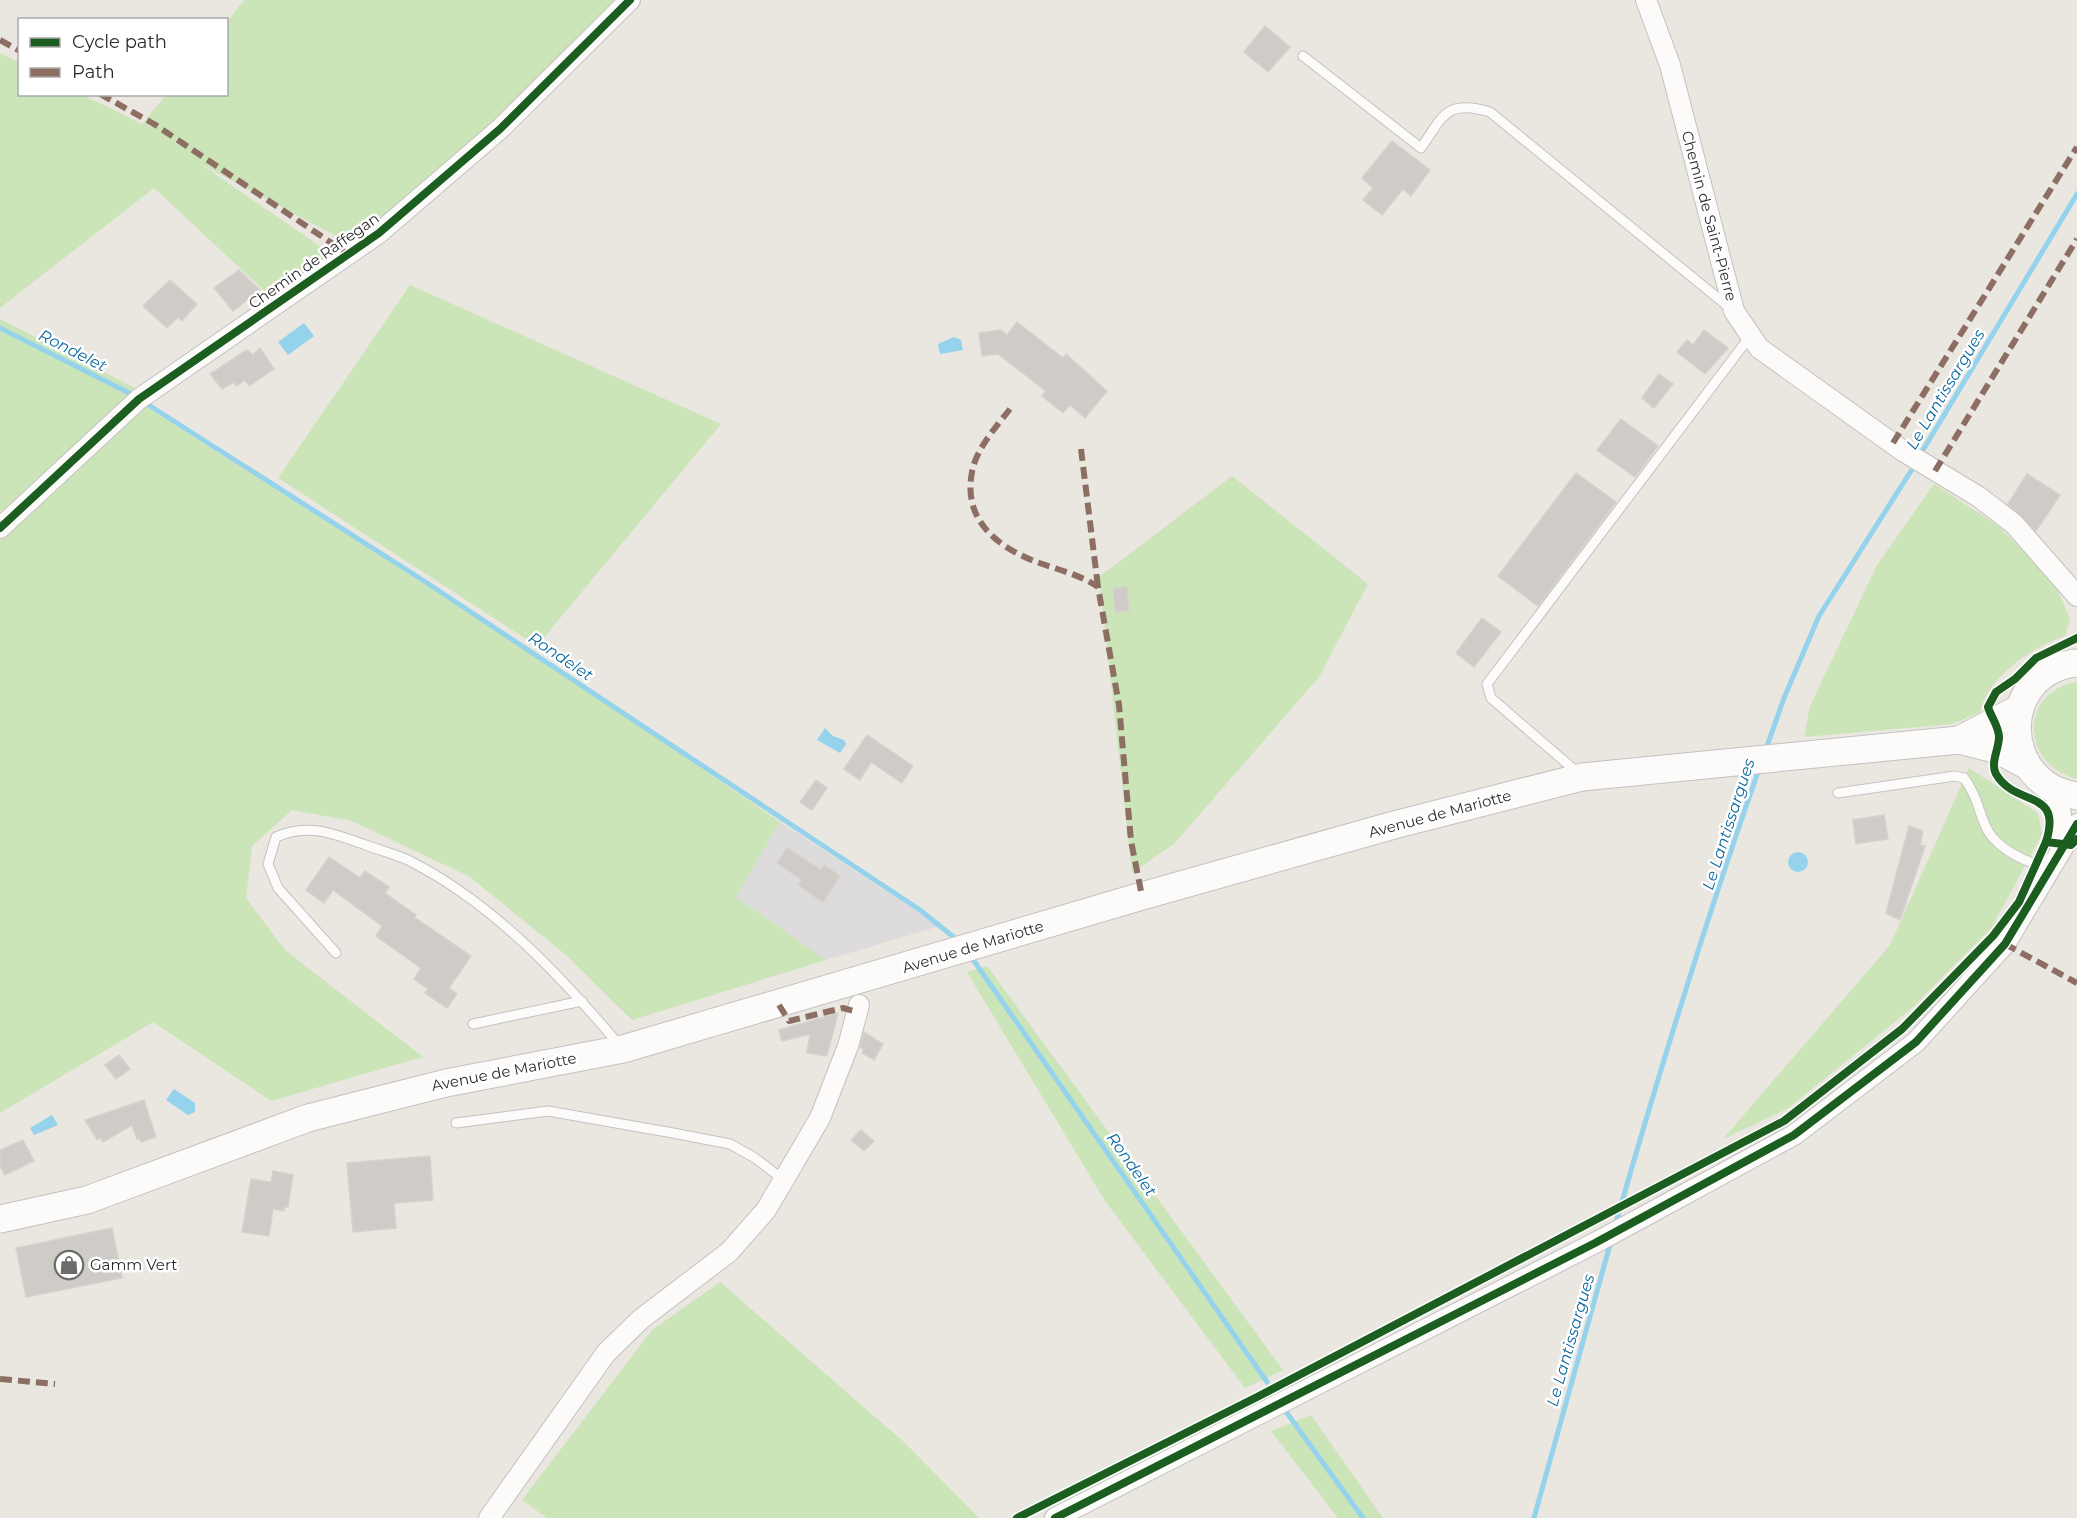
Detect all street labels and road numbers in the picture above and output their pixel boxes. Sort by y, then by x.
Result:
street label: Chemin de Saint-Pierre [1678,129,1741,303]
street label: Chemin de Raffegan [245,208,383,313]
street label: Avenue de Mariotte [1366,785,1513,842]
street label: Avenue de Mariotte [900,916,1046,977]
street label: Avenue de Mariotte [430,1048,578,1095]

